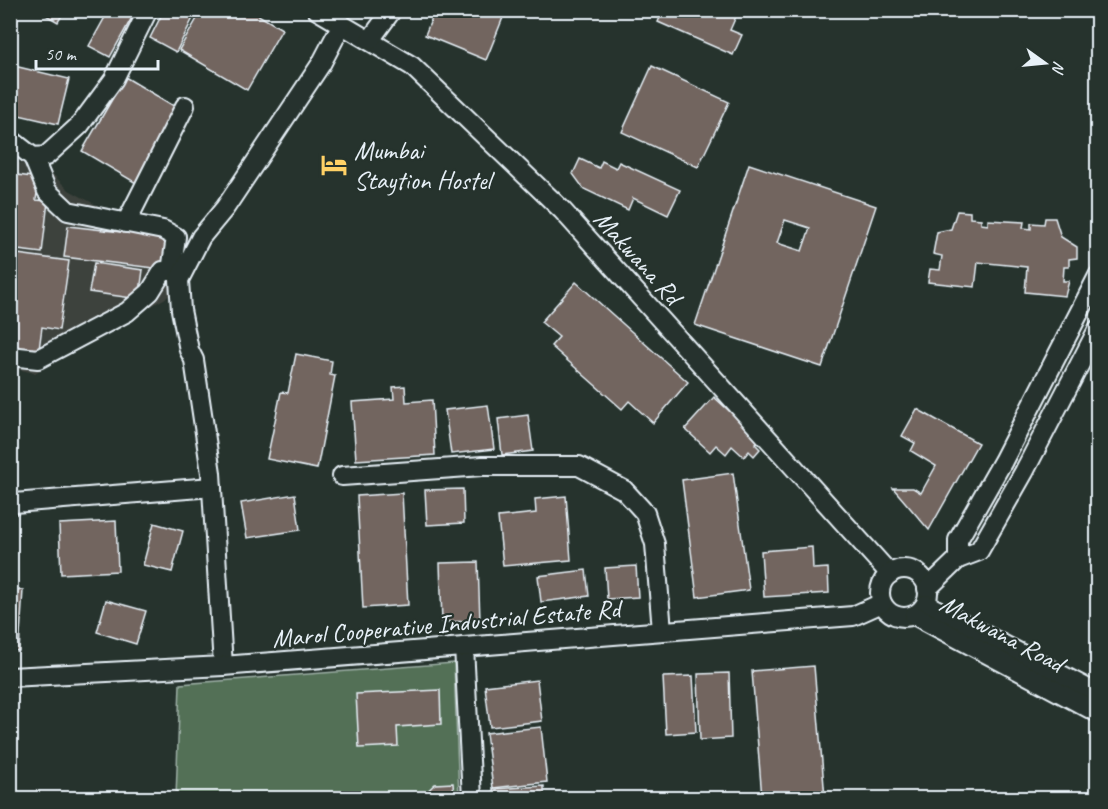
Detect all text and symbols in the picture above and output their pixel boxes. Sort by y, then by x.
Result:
scale bar [36,33,158,71]
north arrow [1015,33,1075,93]
text: 50 m [45,43,78,65]
text: N [1047,59,1069,77]
place label: Mumbai Staytion Hostel [354,134,495,197]
hotel icon: Mumbai Staytion Hostel [319,150,349,180]
street label: Makwana Rd [587,203,691,314]
street label: Makwana Road [934,587,1073,682]
street label: Marol Cooperative Industrial Estate Rd [271,592,625,655]

